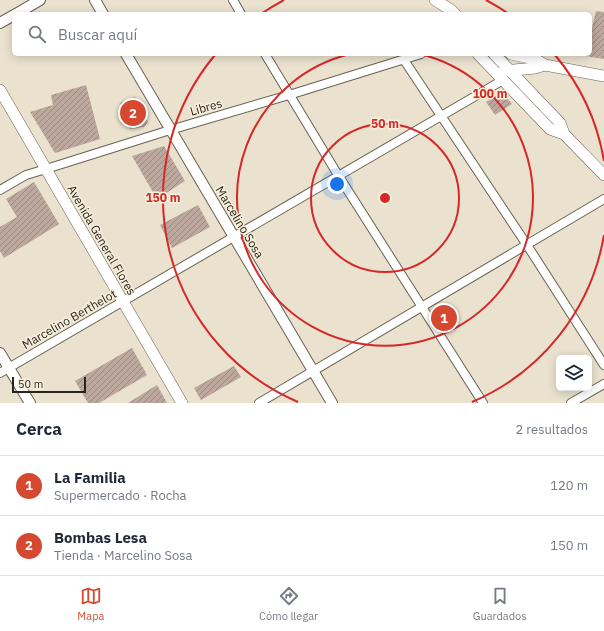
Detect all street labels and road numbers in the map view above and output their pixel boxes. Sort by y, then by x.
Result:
street label: Libres [188,95,224,119]
street label: Avenida General Flores [64,182,140,298]
street label: Marcelino Sosa [213,183,268,261]
street label: Marcelino Berthelot [19,286,119,352]

